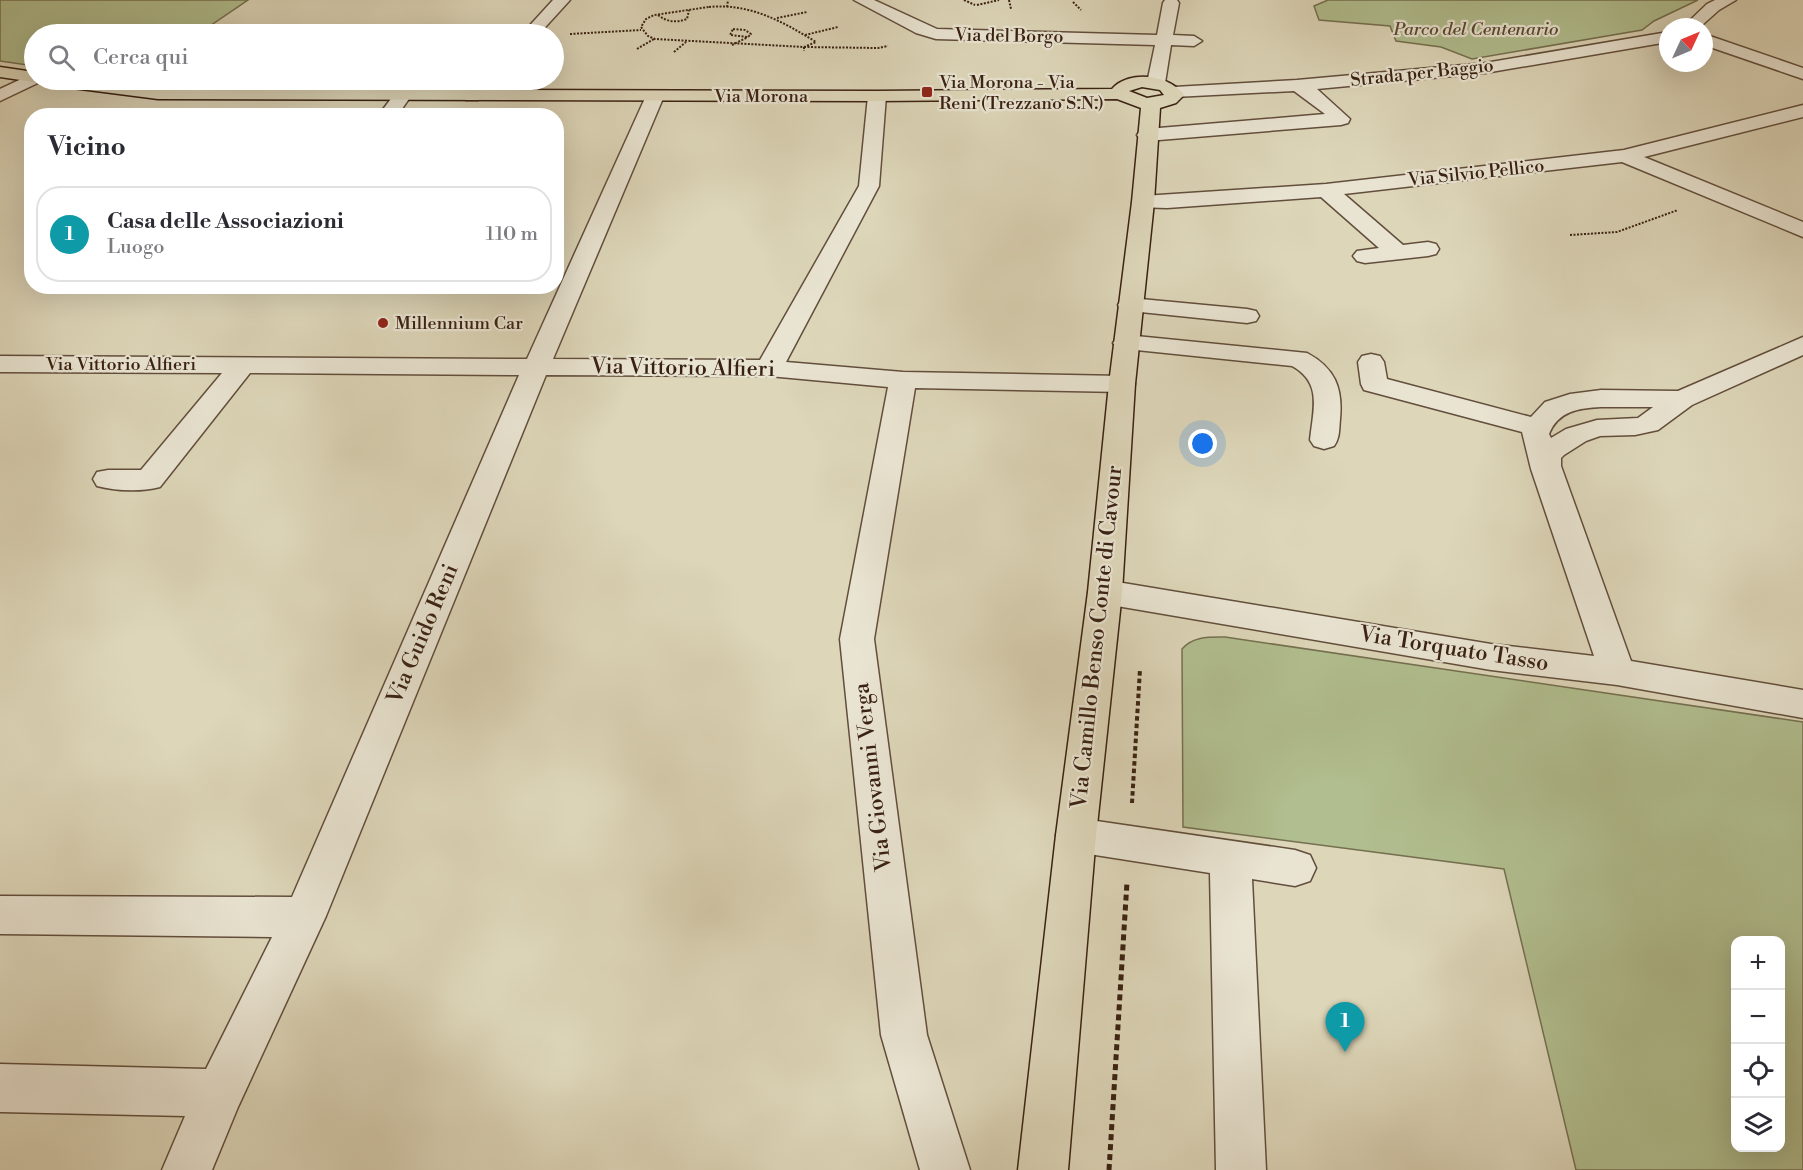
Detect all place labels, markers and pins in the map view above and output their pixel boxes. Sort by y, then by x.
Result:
place label: Via Morona - Via Reni (Trezzano S.N.) [938,71,1104,115]
marker: Via Morona - Via Reni (Trezzano S.N.) [920,85,934,99]
place label: Millennium Car [395,312,523,335]
marker: Millennium Car [376,316,390,330]
pin: 1 [1326,1002,1364,1052]

